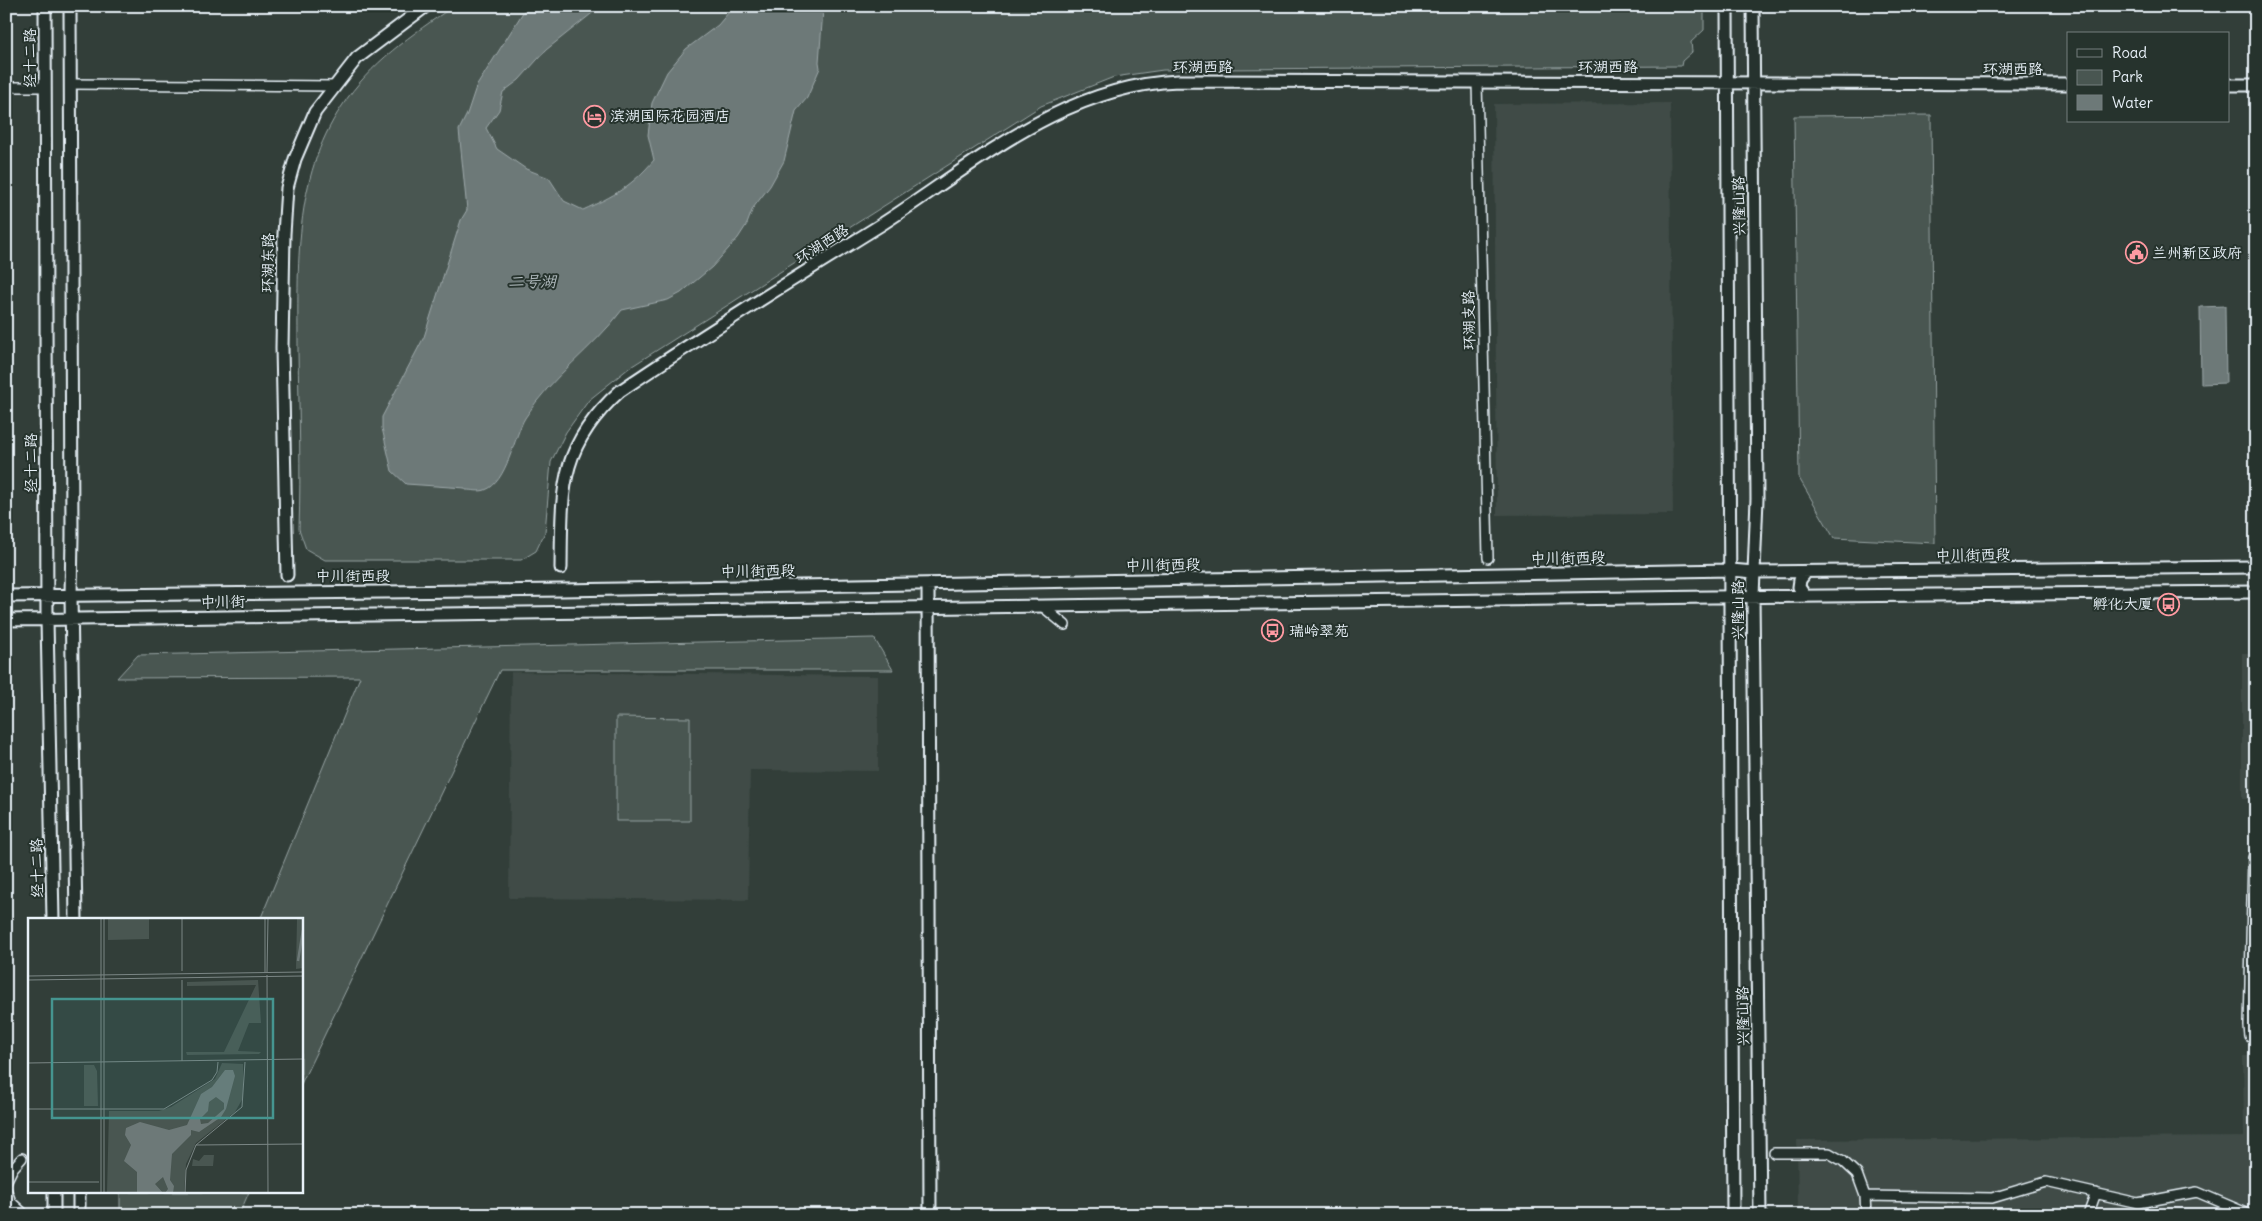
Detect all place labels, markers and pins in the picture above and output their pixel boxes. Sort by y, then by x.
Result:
hotel icon: 滨湖国际花园酒店 [582,104,606,128]
place label: 滨湖国际花园酒店 [610,106,730,125]
public building icon: 兰州新区政府 [2124,241,2148,265]
place label: 兰州新区政府 [2152,243,2242,262]
bus stop icon: 孵化大厦 [2157,592,2181,616]
place label: 孵化大厦 [2093,594,2153,613]
bus stop icon: 瑞岭翠苑 [1261,619,1285,643]
place label: 瑞岭翠苑 [1289,621,1349,640]

